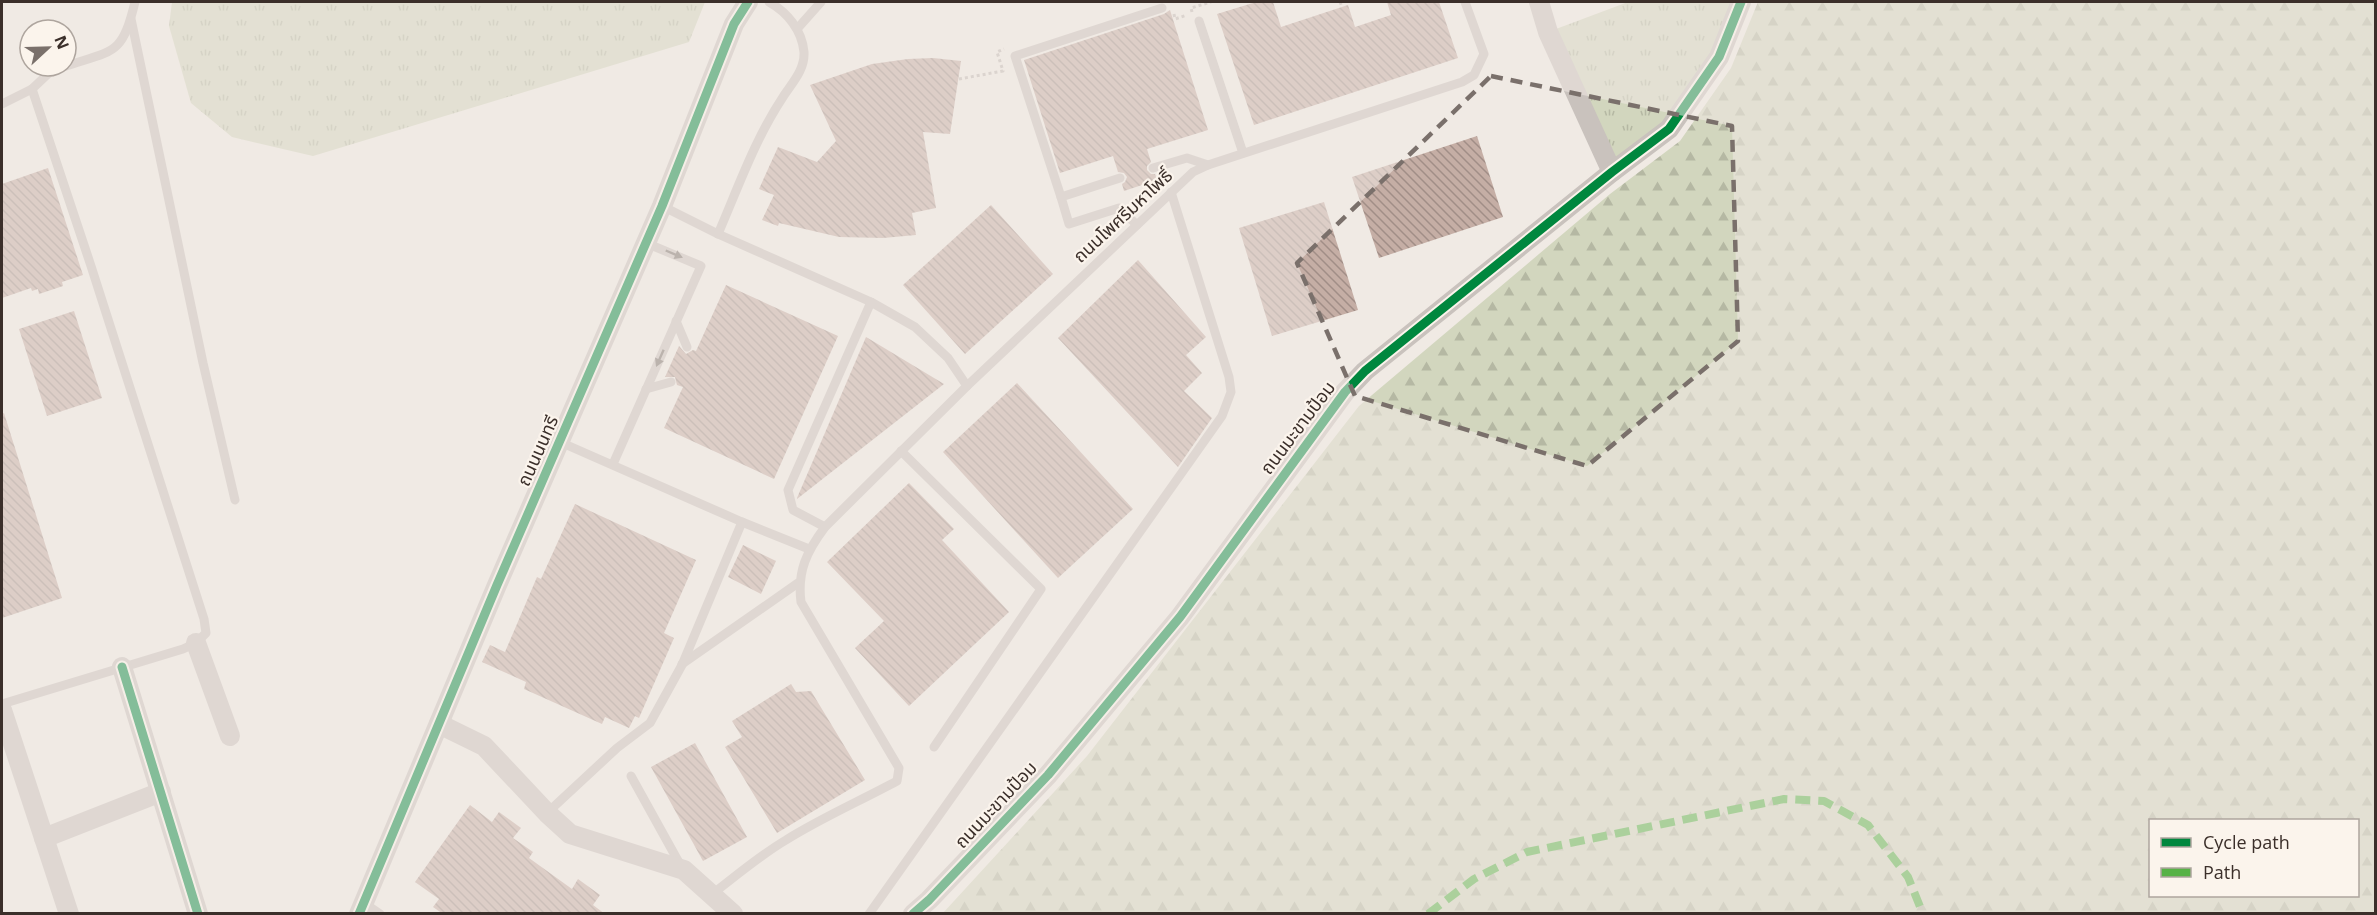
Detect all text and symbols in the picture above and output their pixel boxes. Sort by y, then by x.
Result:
north arrow [18,18,78,78]
text: N [49,32,75,53]
street label: ถนนโพศรีมหาโพธิ์ [1068,163,1177,267]
one-way arrow [665,249,683,259]
one-way arrow [655,349,665,367]
street label: ถนนมะขามป้อม [1254,376,1340,479]
street label: ถนนนนทรี [511,411,563,490]
street label: ถนนมะขามป้อม [949,756,1042,853]
legend [2149,819,2359,897]
text: Cycle path [2203,830,2290,854]
text: Path [2203,860,2241,884]

